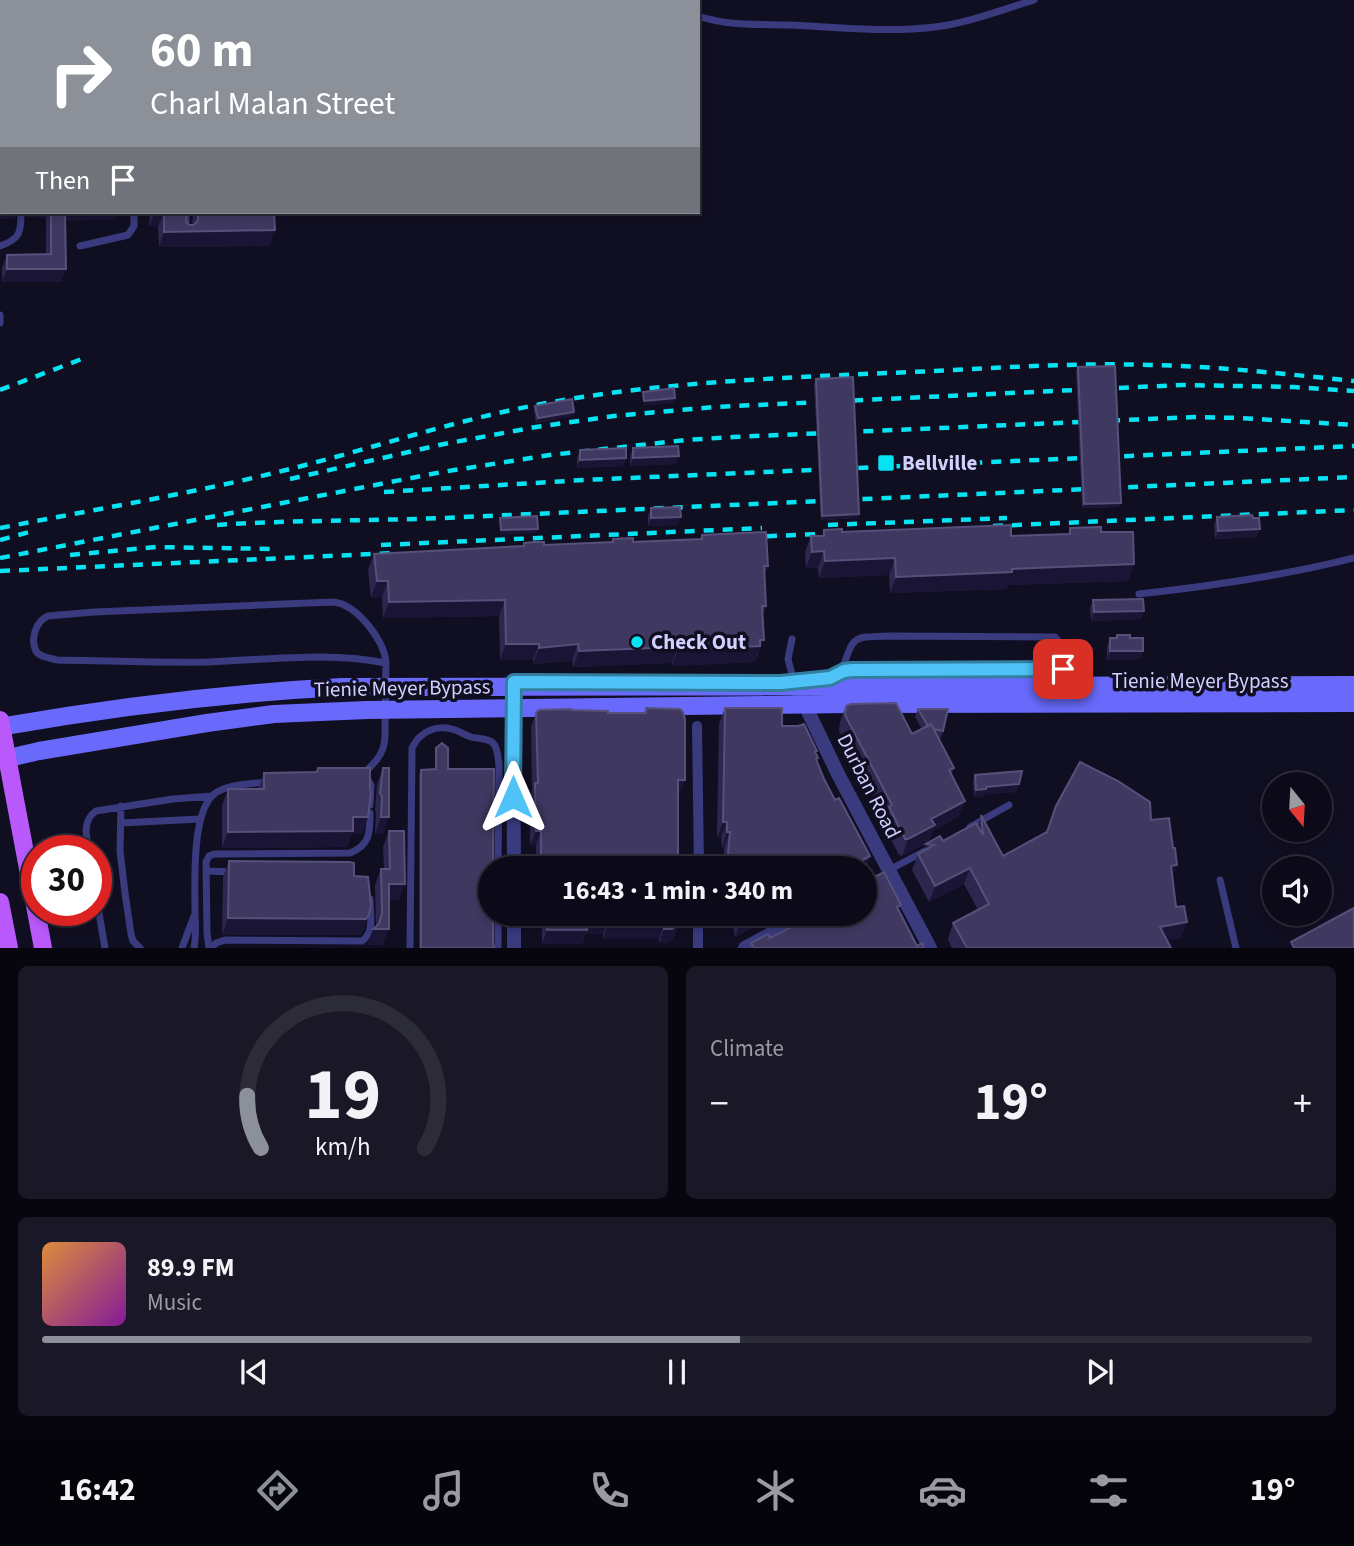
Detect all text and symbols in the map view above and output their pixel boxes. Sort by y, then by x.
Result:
text: 60 m [150,16,254,86]
icon: right [35,28,126,119]
text: Charl Malan Street [150,81,395,127]
icon: arrive [104,161,142,199]
text: Then [35,162,90,199]
place label: Bellville [902,448,977,478]
marker: Bellville [876,453,896,473]
place label: Check Out [651,627,746,657]
marker: Check Out [629,634,645,650]
pin [1033,639,1093,699]
icon: arrive [1044,650,1082,688]
street label: Tienie Meyer Bypass [1112,666,1289,696]
street label: Tienie Meyer Bypass [313,671,491,705]
street label: Durban Road [830,728,908,844]
position arrow [476,760,550,834]
north arrow [1262,772,1332,842]
map controls [1262,772,1332,926]
speed limit sign: 30 [21,835,112,926]
button: sound [1262,856,1332,926]
text: 16:43 · 1 min · 340 m [562,872,793,909]
text: Climate [710,1032,784,1065]
text: 19 [305,1044,381,1148]
text: 19° [974,1066,1048,1140]
text: − [710,1077,729,1131]
text: + [1293,1077,1312,1131]
text: km/h [315,1129,371,1165]
text: 89.9 FM [147,1249,235,1286]
text: Music [147,1286,202,1319]
icon: previous [235,1353,273,1391]
icon: pause [658,1353,696,1391]
icon: next [1081,1353,1119,1391]
icon: directions [253,1466,302,1515]
icon: music [419,1466,468,1515]
icon: phone [585,1466,634,1515]
icon: climate [751,1466,800,1515]
icon: car [918,1466,967,1515]
icon: filters [1084,1466,1133,1515]
text: 16:42 [59,1467,136,1513]
text: 19° [1250,1467,1295,1513]

